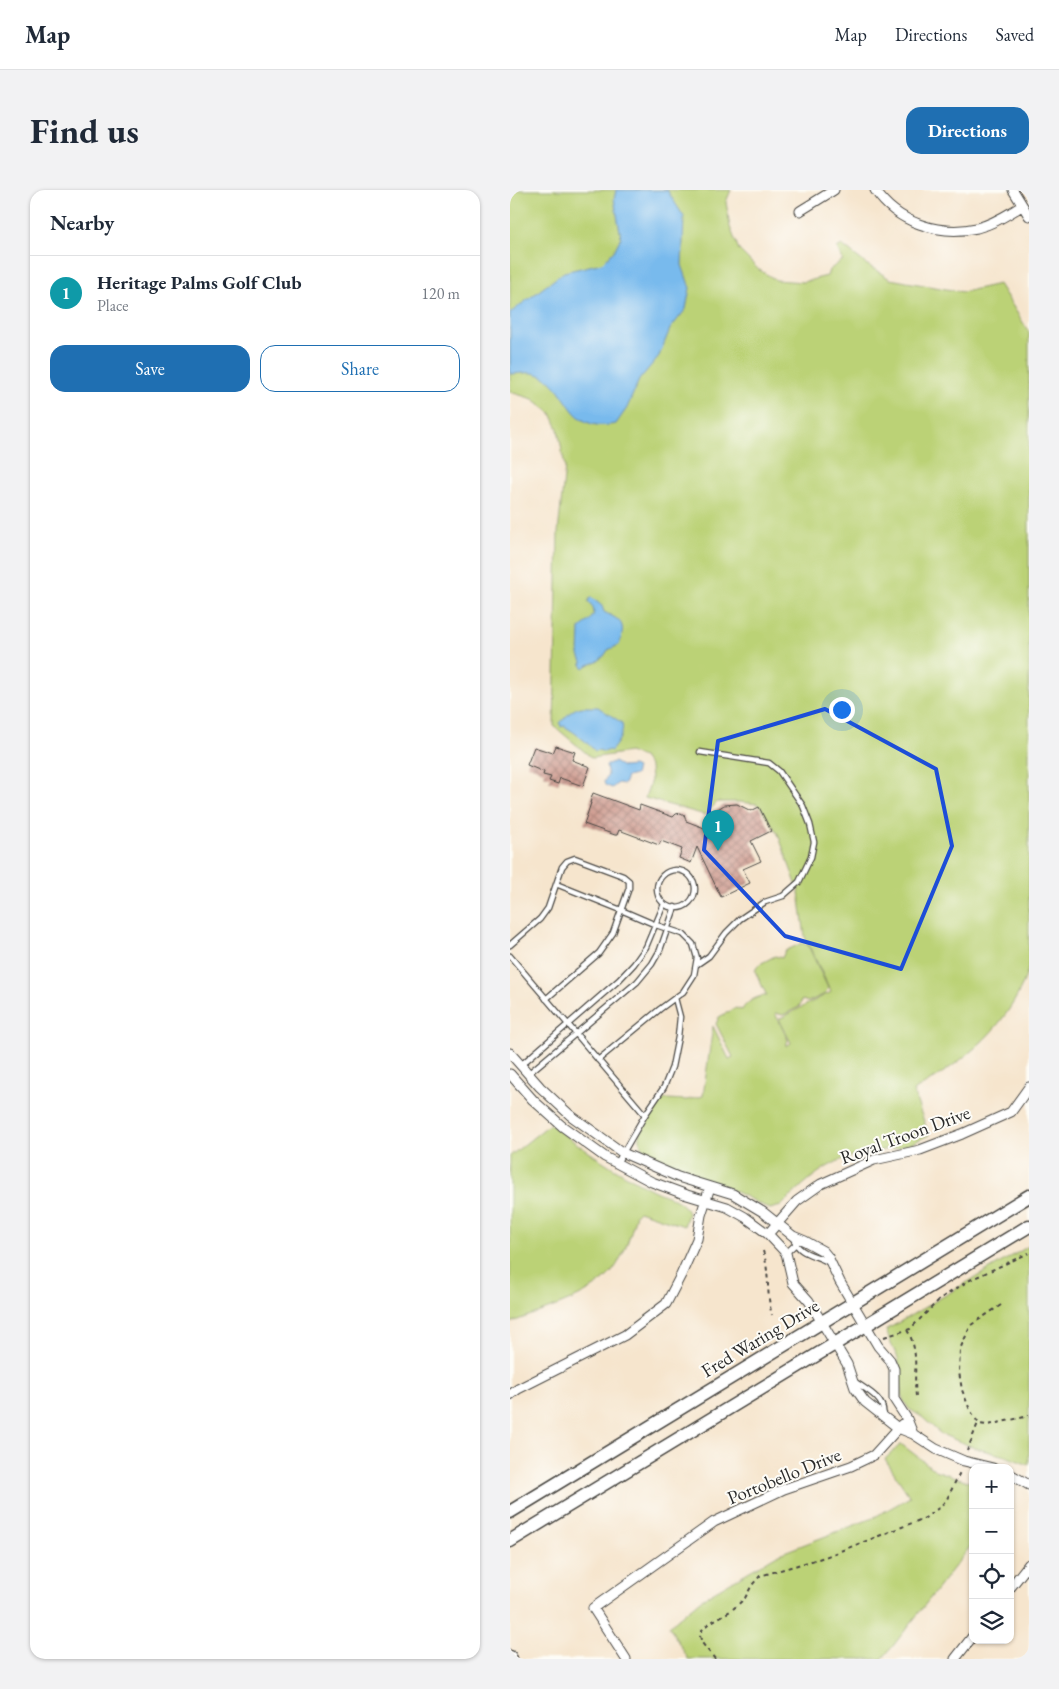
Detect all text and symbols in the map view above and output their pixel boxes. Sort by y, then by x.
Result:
text: Map [25,19,70,50]
text: Map [835,23,867,46]
text: Directions [895,23,967,46]
text: Saved [995,23,1034,46]
button: Directions [906,107,1029,154]
text: Find us [30,108,139,153]
text: Nearby [50,209,114,236]
text: Heritage Palms Golf Club [97,270,301,295]
text: 1 [62,283,70,304]
text: 120 m [421,283,460,304]
text: Place [97,295,129,316]
button: Save [50,345,250,392]
button: Share [260,345,460,392]
your location [829,697,855,723]
pin: 1 [702,810,734,851]
street label: Royal Troon Drive [836,1100,974,1170]
street label: Fred Waring Drive [696,1293,824,1383]
street label: Portobello Drive [723,1442,845,1510]
map controls [969,1464,1014,1644]
button: + [969,1464,1014,1509]
button: − [969,1509,1014,1554]
button: locate [969,1554,1014,1599]
button: layers [969,1599,1014,1644]

